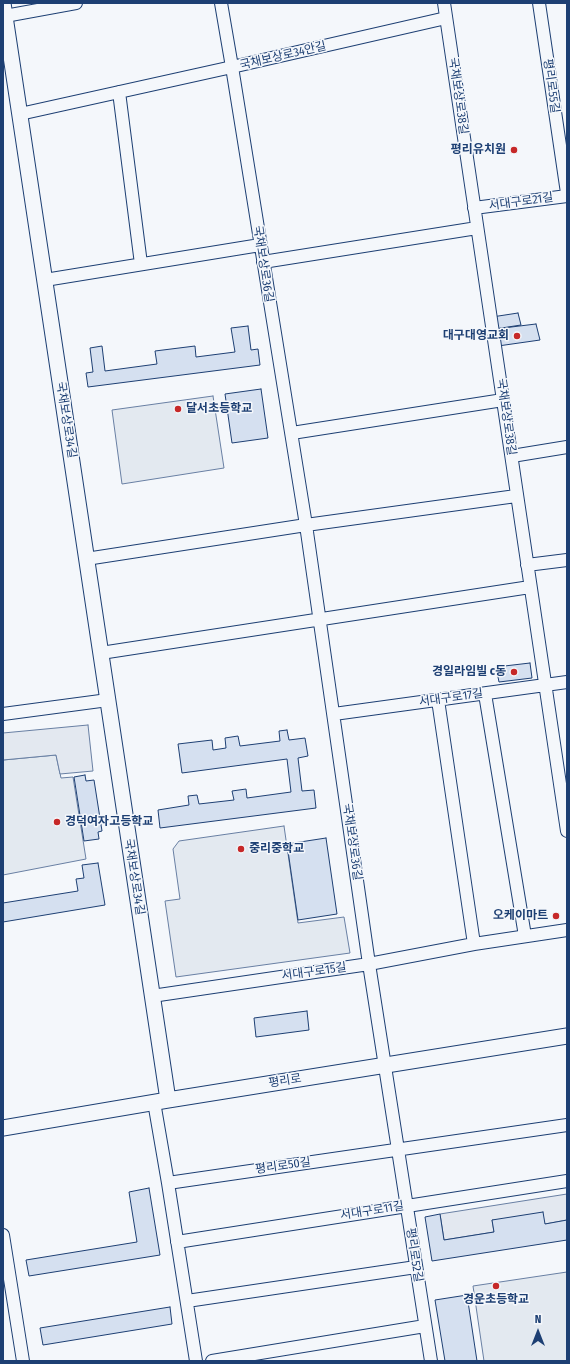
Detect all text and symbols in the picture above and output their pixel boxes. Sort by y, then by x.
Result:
street label: 국채보상로34안길 [238,39,328,73]
street label: 국채보상로38길 [445,57,471,135]
street label: 평리로55길 [540,58,562,114]
place label: 평리유치원 [451,143,506,157]
marker: 평리유치원 [509,145,519,155]
street label: 서대구로21길 [488,190,554,214]
street label: 국채보상로36길 [250,225,276,303]
place label: 대구대영교회 [443,329,509,343]
marker: 대구대영교회 [512,331,522,341]
street label: 국채보상로38길 [493,378,519,456]
street label: 국채보상로34길 [53,381,79,459]
place label: 달서초등학교 [186,402,252,416]
marker: 달서초등학교 [173,404,183,414]
place label: 경일라임빌 c동 [432,665,506,679]
marker: 경일라임빌 c동 [509,667,519,677]
street label: 서대구로17길 [418,686,484,710]
street label: 국채보상로36길 [339,803,365,881]
place label: 경덕여자고등학교 [65,815,153,829]
marker: 경덕여자고등학교 [52,817,62,827]
street label: 국채보상로34길 [121,838,147,916]
place label: 중리중학교 [249,842,304,856]
marker: 중리중학교 [236,844,246,854]
place label: 오케이마트 [493,909,548,923]
marker: 오케이마트 [551,911,561,921]
street label: 서대구로15길 [281,960,347,984]
street label: 평리로 [268,1071,302,1091]
street label: 평리로50길 [254,1155,312,1177]
street label: 서대구로11길 [339,1199,405,1223]
street label: 평리로52길 [403,1227,425,1283]
marker: 경운초등학교 [491,1281,501,1291]
place label: 경운초등학교 [463,1293,529,1307]
north arrow [518,1312,558,1352]
text: N [535,1313,541,1326]

